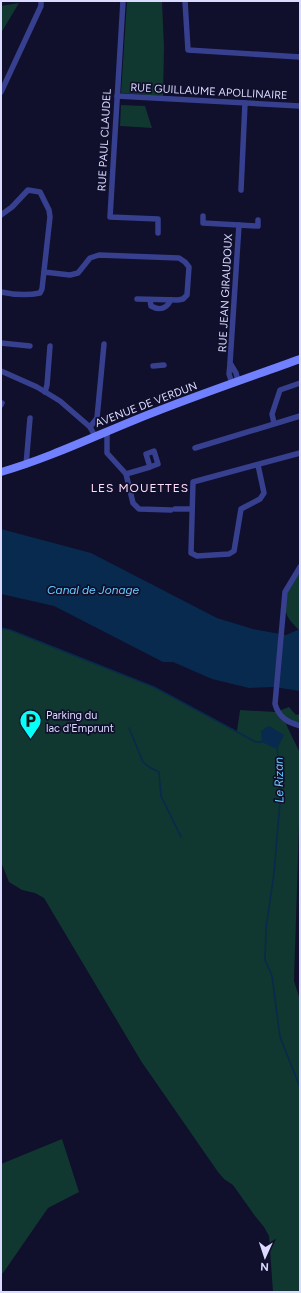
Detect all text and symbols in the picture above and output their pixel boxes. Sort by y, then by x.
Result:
street label: RUE GUILLAUME APOLLINAIRE [130,81,288,102]
street label: RUE PAUL CLAUDEL [95,88,114,192]
street label: RUE JEAN GIRAUDOUX [216,233,235,353]
street label: AVENUE DE VERDUN [93,379,199,430]
district label: LES MOUETTES [91,481,189,495]
water label: Canal de Jonage [47,583,140,597]
parking icon: Parking du lac d'Emprunt [18,708,44,741]
place label: Parking du lac d'Emprunt [46,709,114,735]
water label: Le Rizan [272,757,286,803]
north arrow [245,1237,285,1277]
text: N [260,1260,269,1273]

